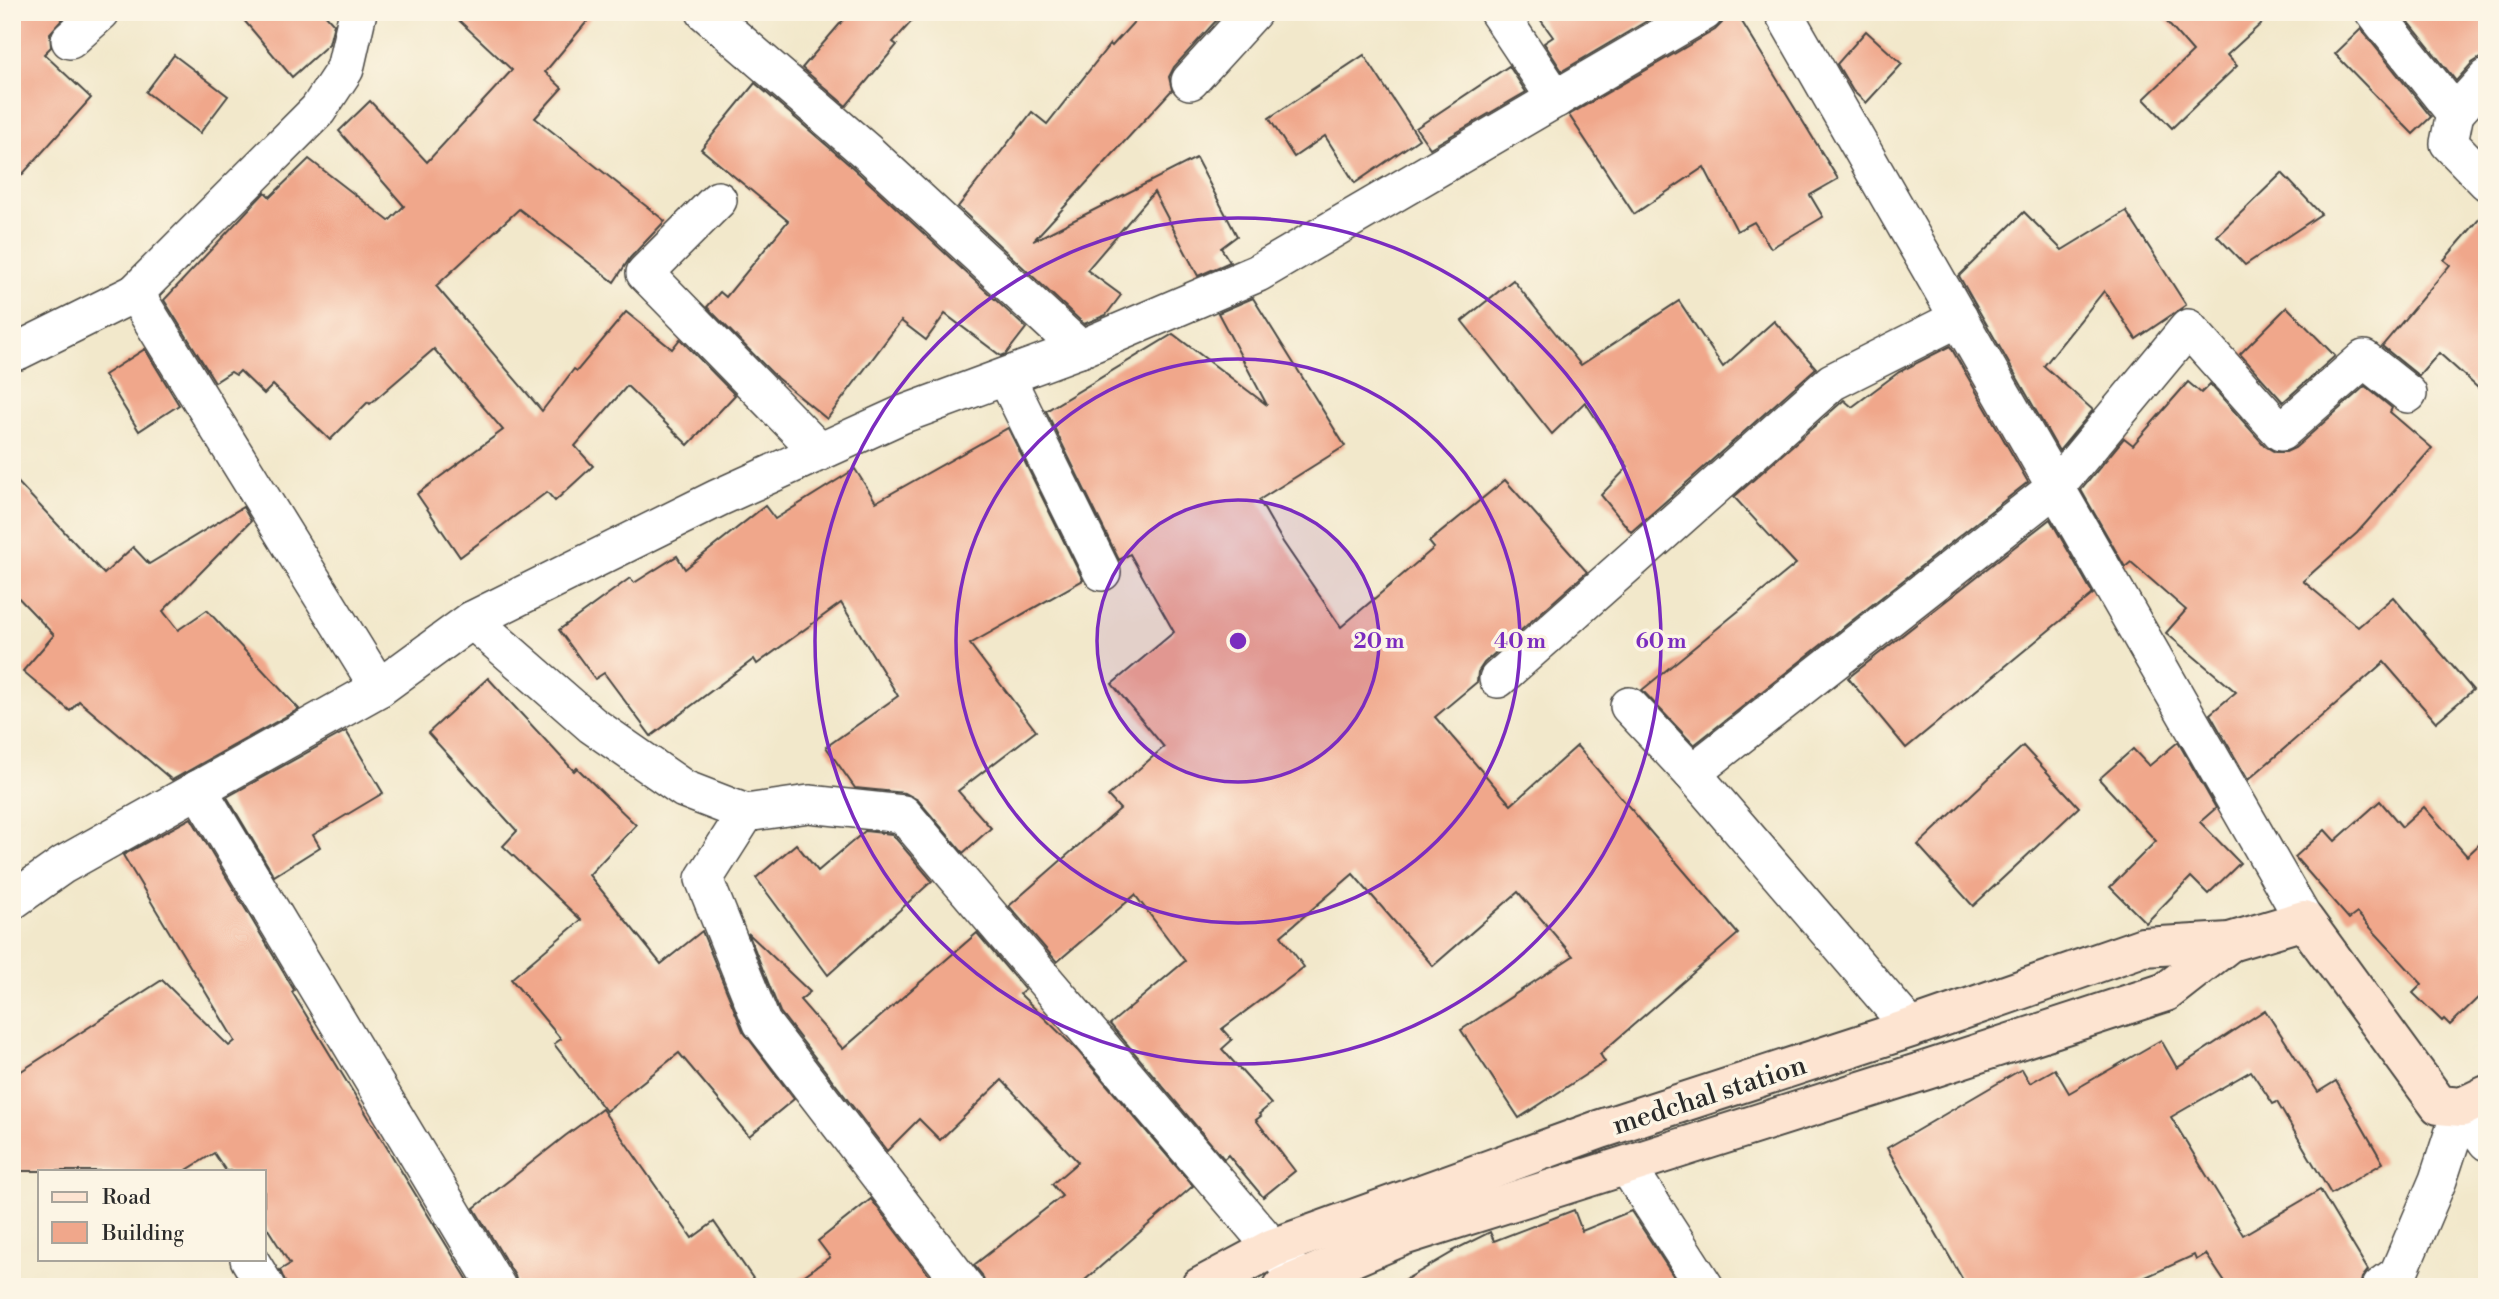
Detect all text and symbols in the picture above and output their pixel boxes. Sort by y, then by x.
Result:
centre of rings [1226,629,1250,653]
text: 20 m [1354,629,1404,655]
text: 40 m [1494,629,1546,655]
text: 60 m [1636,629,1686,655]
street label: medchal station [1608,1047,1811,1143]
legend [38,1170,266,1260]
text: Road [102,1185,151,1211]
text: Building [101,1221,184,1247]

